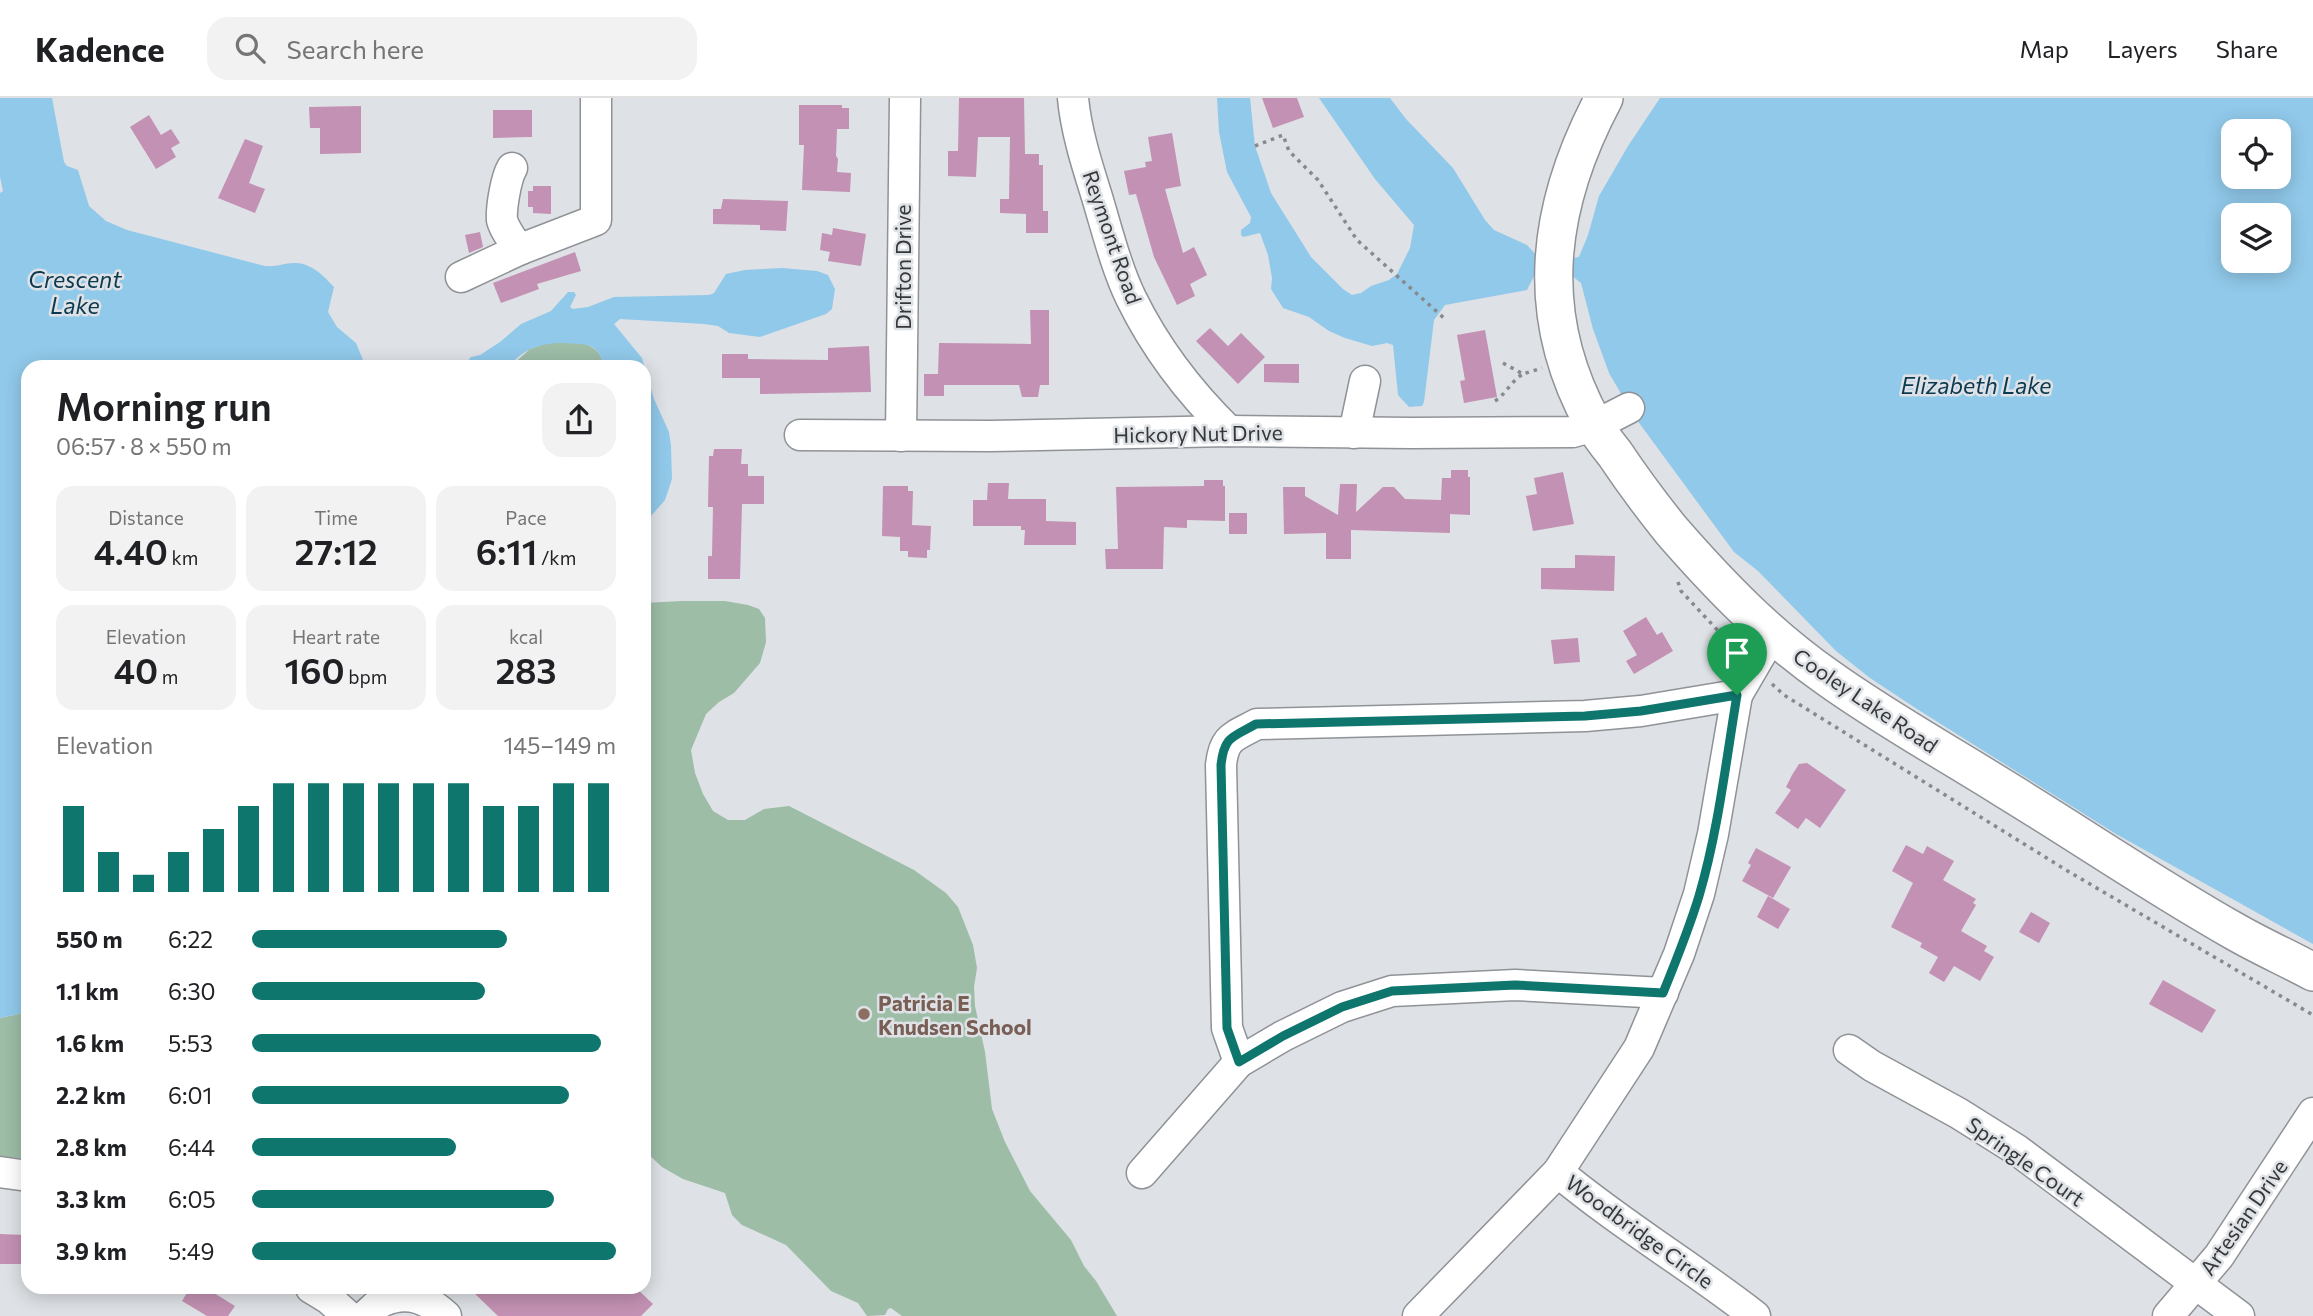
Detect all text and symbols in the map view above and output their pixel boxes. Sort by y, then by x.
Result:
search box [207,17,697,80]
text: Kadence [35,28,165,69]
icon: search [231,29,269,67]
text: Search here [287,33,424,64]
text: Map [2020,34,2069,63]
text: Layers [2107,34,2178,63]
text: Share [2216,34,2278,63]
map controls [2221,119,2291,273]
button: locate [2221,119,2291,189]
street label: Reymont Road [1078,167,1148,307]
button: layers [2221,203,2291,273]
street label: Drifton Drive [890,204,915,330]
water label: Crescent Lake [28,265,122,319]
water label: Elizabeth Lake [1901,371,2051,399]
text: Morning run [56,382,272,429]
button: share [542,383,616,457]
street label: Hickory Nut Drive [1113,419,1283,447]
text: 06:57 · 8 × 550 m [56,432,232,460]
text: Distance [108,506,184,529]
text: Time [314,506,358,529]
text: Pace [505,506,547,529]
text: 4.40 [94,529,168,572]
text: 27:12 [295,529,377,572]
text: 6:11 [476,529,537,572]
text: km [168,546,198,569]
text: /km [537,546,576,569]
pin [1707,623,1767,695]
text: Elevation [106,625,186,648]
text: Heart rate [292,625,380,648]
text: kcal [509,625,543,648]
icon: arrive [1718,634,1756,672]
street label: Cooley Lake Road [1789,643,1943,757]
text: 40 [114,648,158,691]
text: 160 [285,648,345,691]
text: 283 [495,648,557,691]
text: m [158,665,178,688]
text: bpm [345,665,387,688]
text: Elevation [56,731,153,759]
text: 145–149 m [504,731,616,759]
text: 550 m [56,925,123,953]
text: 6:22 [168,925,213,953]
text: 1.1 km [56,977,119,1005]
text: 6:30 [168,977,216,1005]
place label: Patricia E Knudsen School [878,990,1032,1039]
marker: Patricia E Knudsen School [856,1006,872,1022]
text: 1.6 km [56,1029,124,1057]
text: 5:53 [168,1029,213,1057]
text: 2.2 km [56,1081,126,1109]
text: 6:01 [168,1081,212,1109]
street label: Springle Court [1962,1111,2090,1211]
text: 2.8 km [56,1133,127,1161]
text: 6:44 [168,1133,215,1161]
street label: Artesian Drive [2194,1154,2292,1280]
street label: Woodbridge Circle [1561,1169,1719,1293]
text: 3.3 km [56,1185,126,1213]
text: 6:05 [168,1185,216,1213]
text: 3.9 km [56,1237,127,1265]
text: 5:49 [168,1237,214,1265]

